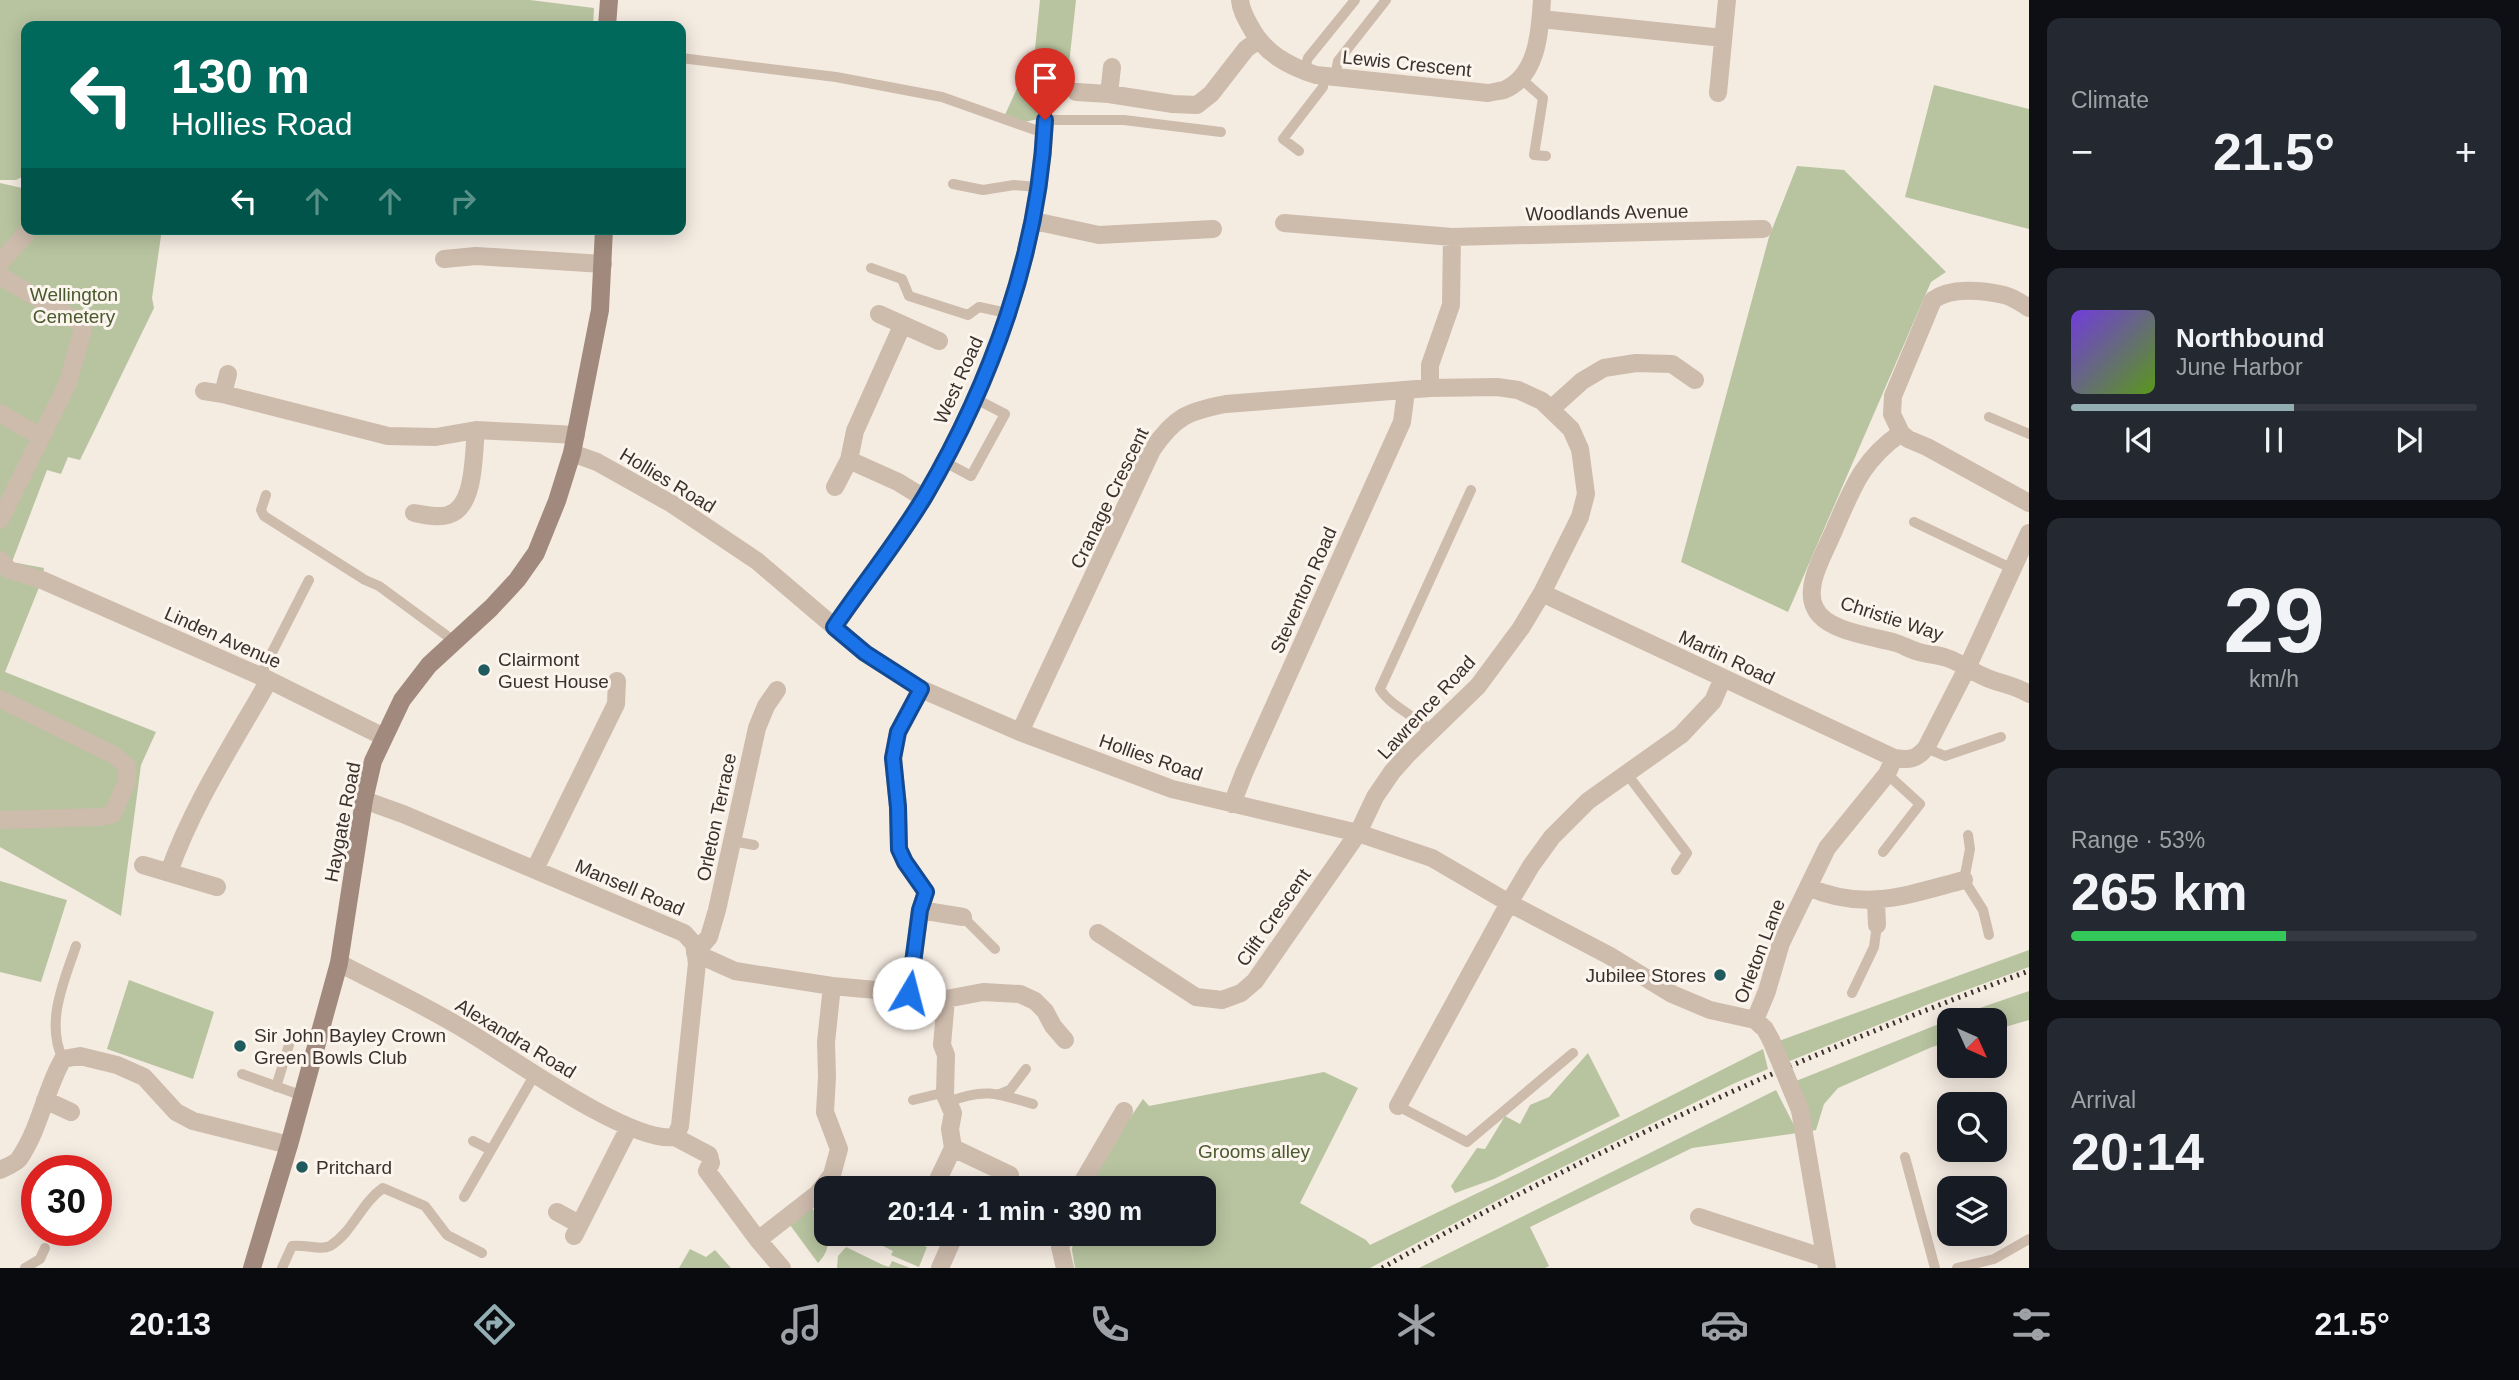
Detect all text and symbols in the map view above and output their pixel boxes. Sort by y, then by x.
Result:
street label: Lewis Crescent [1341,46,1473,81]
pin [1015,48,1075,120]
icon: left [56,49,147,140]
text: 130 m [171,49,310,103]
icon: arrive [1026,59,1064,97]
text: Climate [2071,87,2149,113]
text: Hollies Road [171,106,352,142]
text: 21.5° [2213,123,2335,181]
text: − [2071,131,2093,173]
text: + [2455,131,2477,173]
icon: left [225,182,263,220]
icon: ahead [298,182,336,220]
icon: ahead [371,182,409,220]
icon: right [444,182,482,220]
street label: Woodlands Avenue [1525,201,1689,224]
park label: Wellington Cemetery [30,284,118,327]
text: Northbound [2176,323,2325,353]
street label: West Road [930,333,987,427]
text: June Harbor [2176,354,2303,380]
icon: previous [2120,421,2158,459]
icon: pause [2255,421,2293,459]
icon: next [2390,421,2428,459]
street label: Cranage Crescent [1066,424,1153,572]
street label: Hollies Road [616,444,719,517]
street label: Steventon Road [1266,524,1341,657]
text: 29 [2223,570,2325,671]
street label: Christie Way [1838,592,1946,645]
street label: Linden Avenue [161,602,284,673]
street label: Martin Road [1675,626,1778,689]
place label: Clairmont Guest House [498,649,609,692]
street label: Lawrence Road [1373,652,1479,763]
marker: Clairmont Guest House [476,662,492,678]
text: km/h [2249,666,2299,692]
street label: Hollies Road [1096,730,1205,785]
street label: Orleton Terrace [693,751,740,883]
street label: Haygate Road [321,760,364,884]
text: Range · 53% [2071,827,2205,853]
street label: Mansell Road [572,855,687,920]
text: 265 km [2071,863,2247,921]
street label: Clift Crescent [1232,864,1315,970]
street label: Orleton Lane [1730,896,1789,1006]
position arrow [872,956,946,1030]
place label: Jubilee Stores [1586,965,1706,986]
marker: Jubilee Stores [1712,967,1728,983]
street label: Alexandra Road [452,994,580,1083]
north arrow [1937,1008,2007,1078]
map controls [1937,1008,2007,1246]
place label: Sir John Bayley Crown Green Bowls Club [254,1025,446,1068]
marker: Sir John Bayley Crown Green Bowls Club [232,1038,248,1054]
text: Arrival [2071,1087,2136,1113]
button: search [1937,1092,2007,1162]
text: 20:14 [2071,1123,2204,1181]
park label: Grooms alley [1198,1141,1310,1162]
speed limit sign: 30 [21,1155,112,1246]
place label: Pritchard [316,1157,392,1178]
marker: Pritchard [294,1159,310,1175]
button: layers [1937,1176,2007,1246]
text: 20:14 · 1 min · 390 m [888,1196,1142,1226]
icon: directions [470,1300,519,1349]
icon: music [777,1300,826,1349]
icon: phone [1085,1300,1134,1349]
icon: climate [1392,1300,1441,1349]
icon: car [1700,1300,1749,1349]
icon: filters [2007,1300,2056,1349]
text: 20:13 [129,1306,211,1342]
text: 21.5° [2315,1306,2390,1342]

